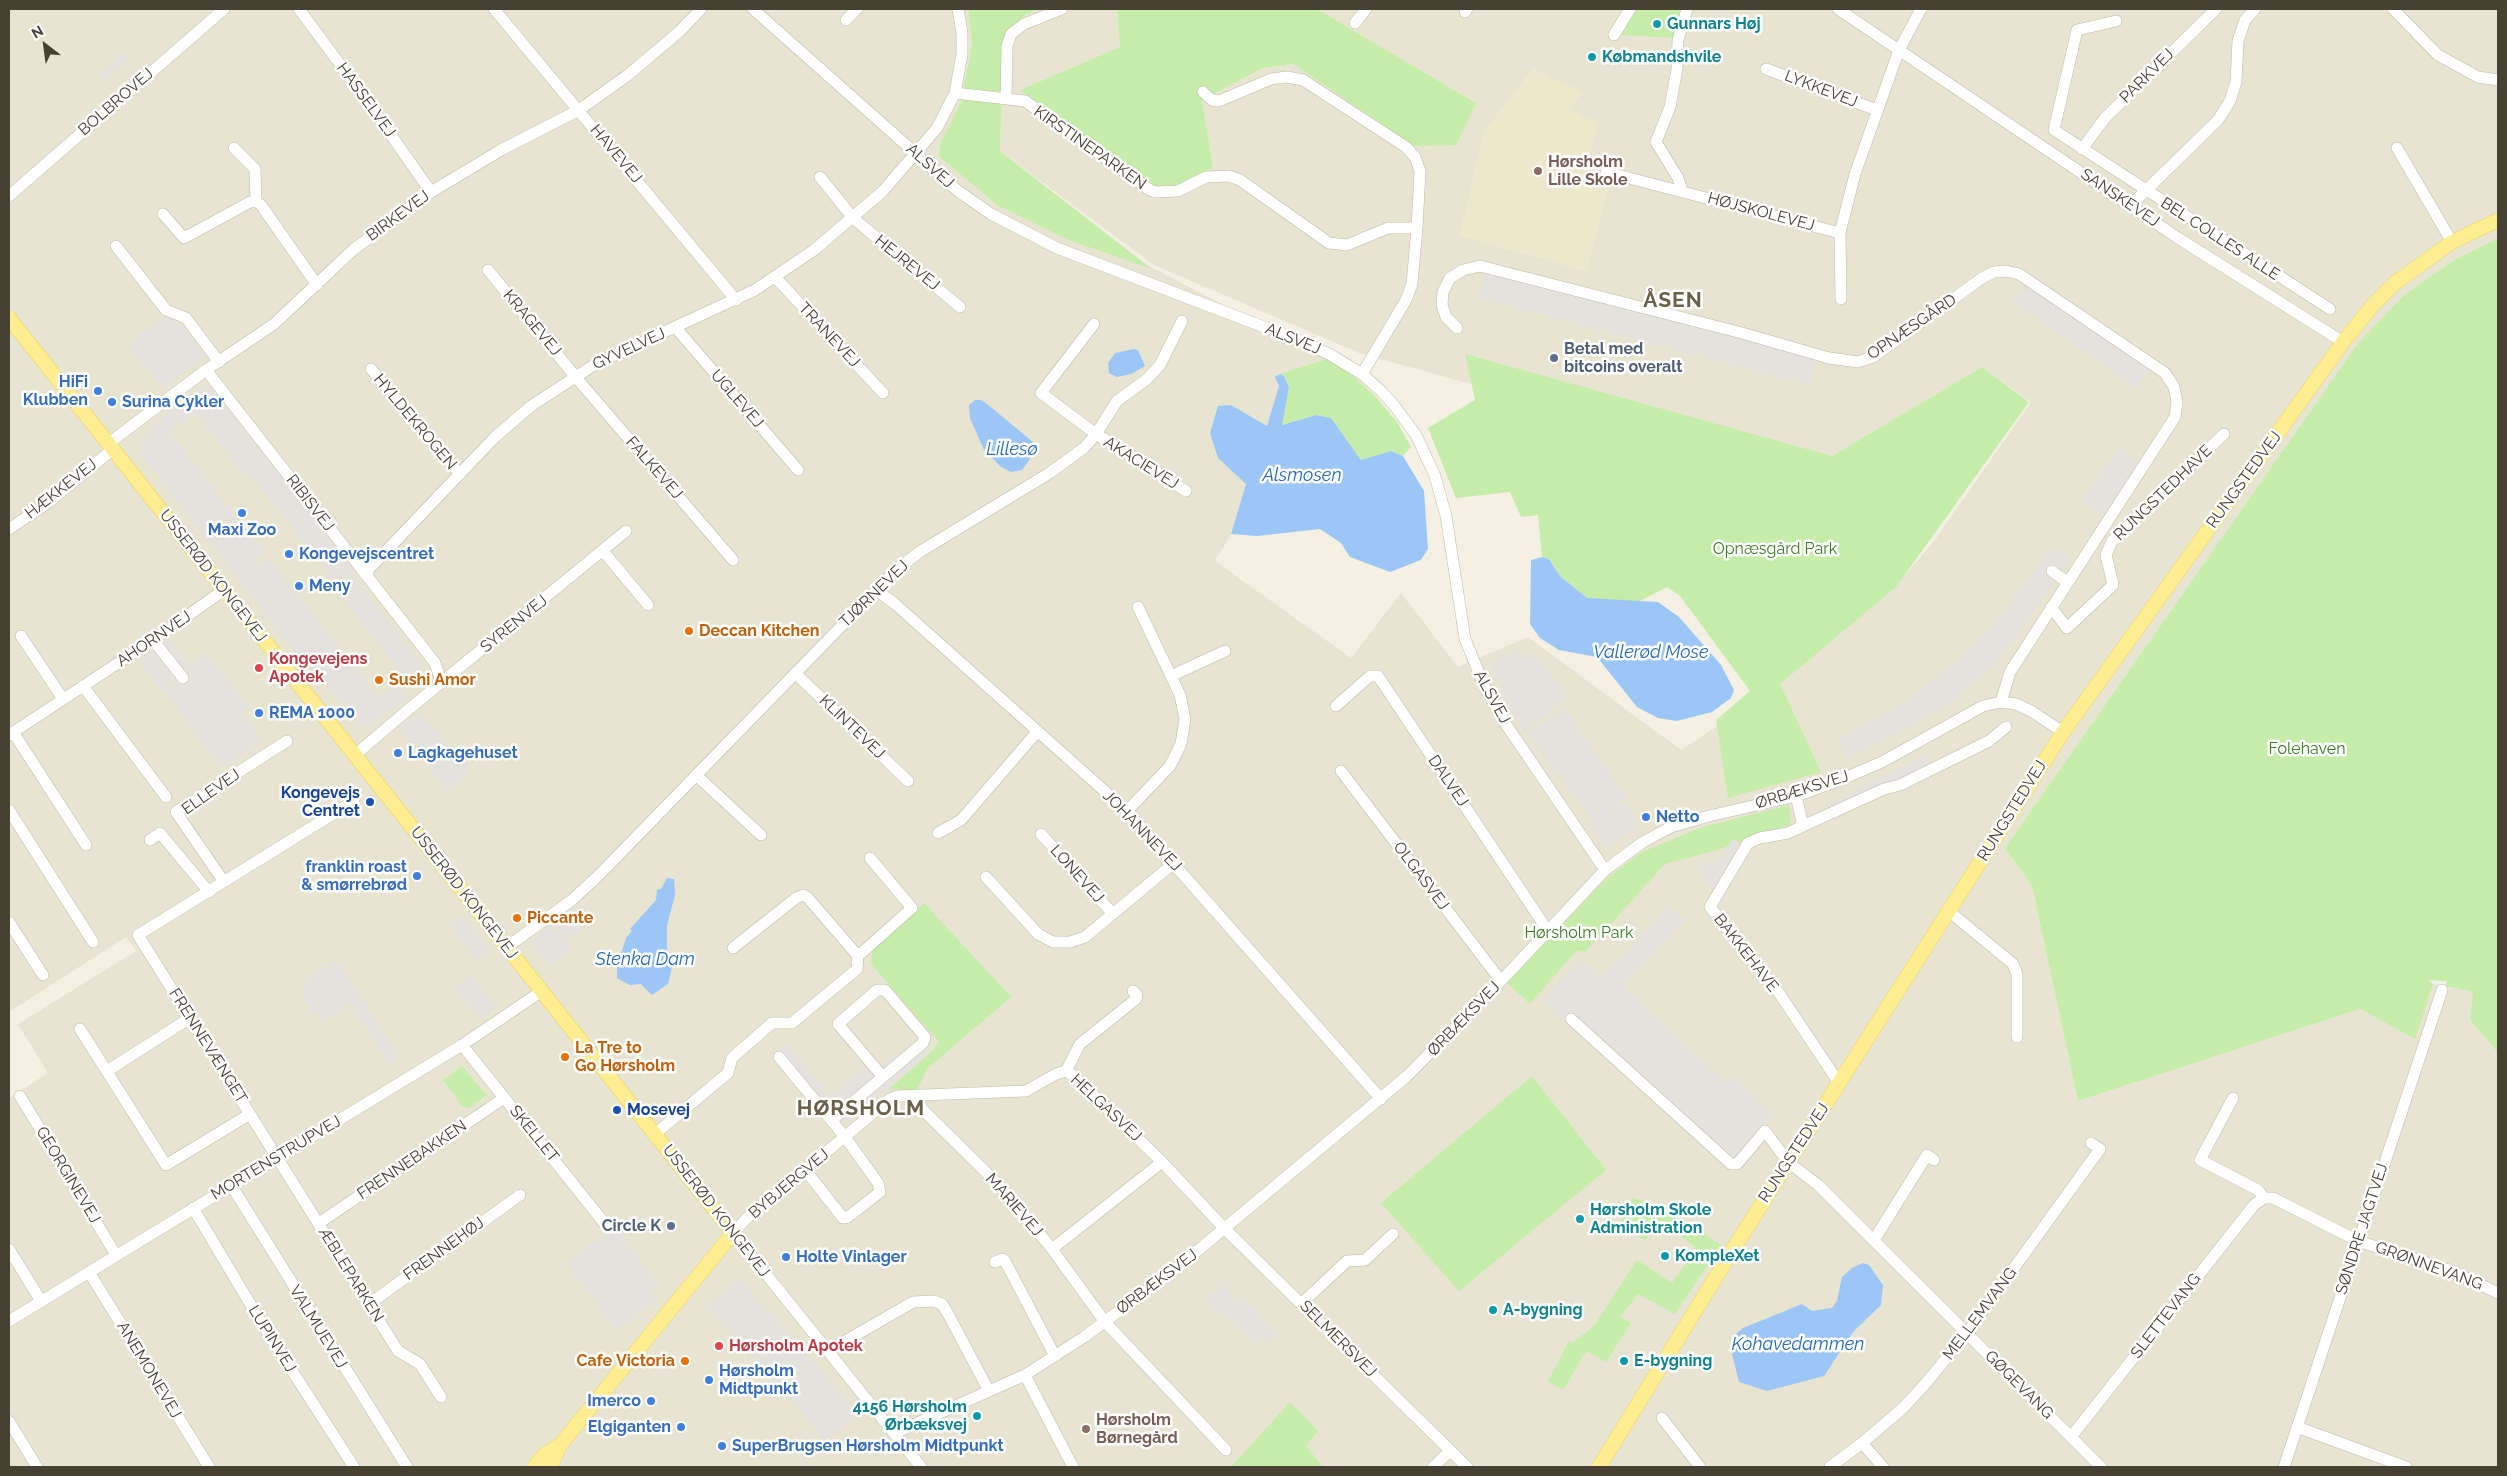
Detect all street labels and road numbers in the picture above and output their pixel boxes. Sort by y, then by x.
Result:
street label: PARKVEJ [2116,45,2178,107]
street label: HASSELVEJ [332,59,400,141]
street label: BOLBROVEJ [75,64,157,140]
street label: LYKKEVEJ [1782,66,1860,112]
street label: KIRSTINEPARKEN [1030,102,1150,194]
street label: HAVEVEJ [586,121,646,187]
street label: ALSVEJ [902,139,958,193]
street label: SANSKEVEJ [2077,165,2163,231]
street label: BIRKEVEJ [363,187,433,245]
street label: HØJSKOLEVEJ [1705,189,1817,235]
street label: BEL COLLES ALLE [2157,193,2283,285]
street label: HEJREVEJ [871,231,943,295]
street label: KRAGEVEJ [499,286,565,360]
street label: OPNÆSGÅRD [1864,290,1960,364]
street label: TRANEVEJ [794,299,864,371]
street label: ALSVEJ [1263,319,1323,359]
street label: GYVELVEJ [590,324,668,374]
street label: UGLEVEJ [706,366,768,432]
street label: HYLDEKROGEN [369,370,461,474]
street label: RUNGSTEDVEJ [2202,428,2286,532]
street label: AKACIEVEJ [1100,432,1182,494]
street label: FALKEVEJ [622,433,686,503]
street label: RUNGSTEDHAVE [2110,441,2216,545]
street label: HÆKKEVEJ [21,455,101,523]
street label: RIBISVEJ [282,471,338,535]
street label: USSERØD KONGEVEJ [155,506,271,646]
street label: TJØRNEVEJ [835,556,913,632]
street label: SYRENVEJ [477,591,551,657]
street label: AHORNVEJ [113,607,195,671]
street label: ALSVEJ [1470,667,1514,727]
street label: KLINTEVEJ [815,691,889,763]
street label: DALVEJ [1424,752,1472,810]
street label: RUNGSTEDVEJ [1973,757,2051,865]
street label: ELLEVEJ [178,765,244,819]
street label: ØRBÆKSVEJ [1753,767,1851,813]
street label: JOHANNEVEJ [1099,787,1185,875]
street label: USSERØD KONGEVEJ [406,823,522,963]
street label: OLGASVEJ [1389,838,1453,914]
street label: LONEVEJ [1046,841,1108,907]
street label: BAKKEHAVE [1710,910,1782,996]
street label: ØRBÆKSVEJ [1424,978,1504,1060]
street label: FRENNEVÆNGET [165,985,251,1107]
street label: HELGASVEJ [1066,1070,1146,1146]
street label: RUNGSTEDVEJ [1755,1100,1833,1206]
street label: SKELLET [505,1102,563,1166]
street label: MORTENSTRUPVEJ [208,1112,344,1204]
street label: FRENNEBAKKEN [354,1116,470,1204]
street label: GEORGINEVEJ [32,1123,104,1227]
street label: USSERØD KONGEVEJ [658,1141,774,1281]
street label: BYBJERGVEJ [745,1145,833,1223]
street label: SØNDRE JAGTVEJ [2332,1161,2392,1297]
street label: MARIEVEJ [981,1170,1047,1240]
street label: FRENNEHØJ [400,1213,488,1285]
street label: ÆBLEPARKEN [314,1224,388,1326]
street label: GRØNNEVANG [2373,1238,2485,1294]
street label: ØRBÆKSVEJ [1113,1245,1201,1319]
street label: MELLEMVANG [1939,1264,2021,1364]
street label: SLETTEVANG [2127,1270,2205,1362]
street label: VALMUEVEJ [285,1282,351,1372]
street label: SELMERSVEJ [1296,1297,1380,1381]
street label: LUPINVEJ [244,1302,300,1376]
street label: ANEMONEVEJ [113,1318,185,1422]
street label: GØGEVANG [1981,1347,2057,1423]

